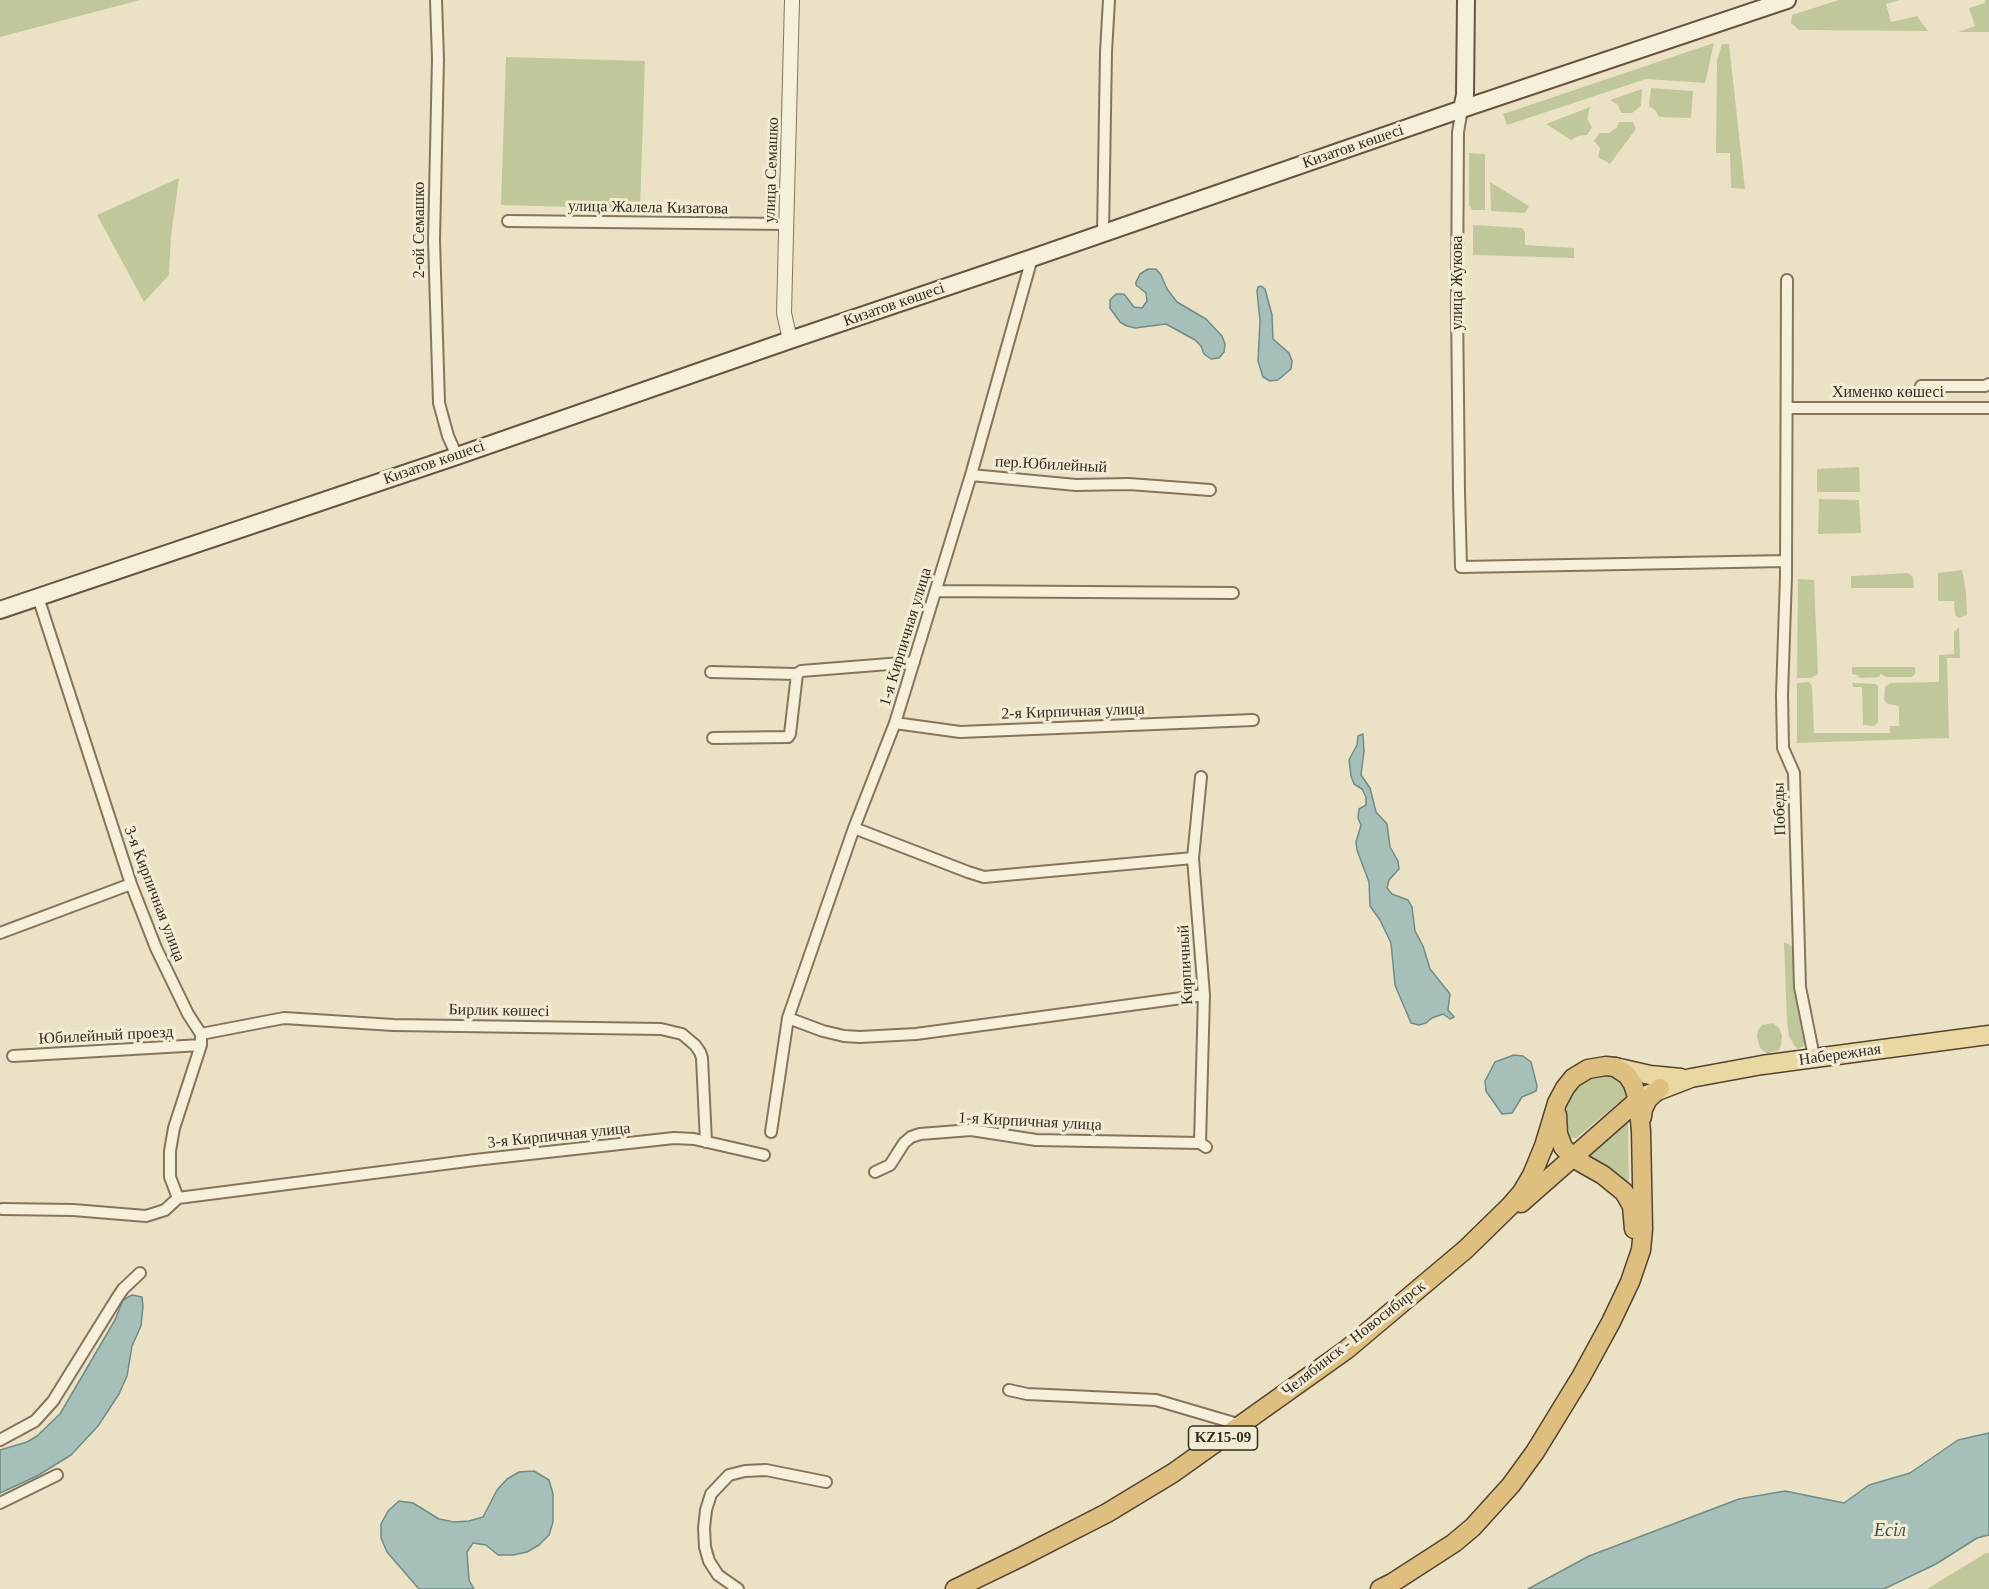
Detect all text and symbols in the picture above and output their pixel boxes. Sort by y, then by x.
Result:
street label: улица Семашко [761,117,783,223]
street label: Кизатов көшесі [1300,121,1406,173]
street label: 2-ой Семашко [410,182,430,278]
street label: улица Жалела Кизатова [568,197,728,219]
street label: улица Жукова [1448,236,1468,330]
street label: Кизатов көшесі [841,279,947,331]
street label: Хименко көшесі [1832,383,1944,403]
street label: Кизатов көшесі [381,437,487,489]
street label: пер.Юбилейный [994,452,1108,478]
street label: 1-я Кирпичная улица [876,566,936,708]
street label: 2-я Кирпичная улица [1001,700,1145,724]
street label: Победы [1769,782,1791,836]
street label: 3-я Кирпичная улица [119,824,189,964]
street label: Кирпичный [1174,924,1198,1006]
street label: Бирлик көшесі [448,1001,550,1021]
street label: Юбилейный проезд [38,1023,174,1049]
street label: Набережная [1798,1040,1882,1070]
street label: 1-я Кирпичная улица [958,1109,1102,1135]
street label: 3-я Кирпичная улица [487,1119,631,1153]
street label: Челябинск - Новосибирск [1278,1277,1430,1401]
road number: KZ15-09 [1188,1426,1258,1450]
water label: Есіл [1874,1520,1906,1542]

